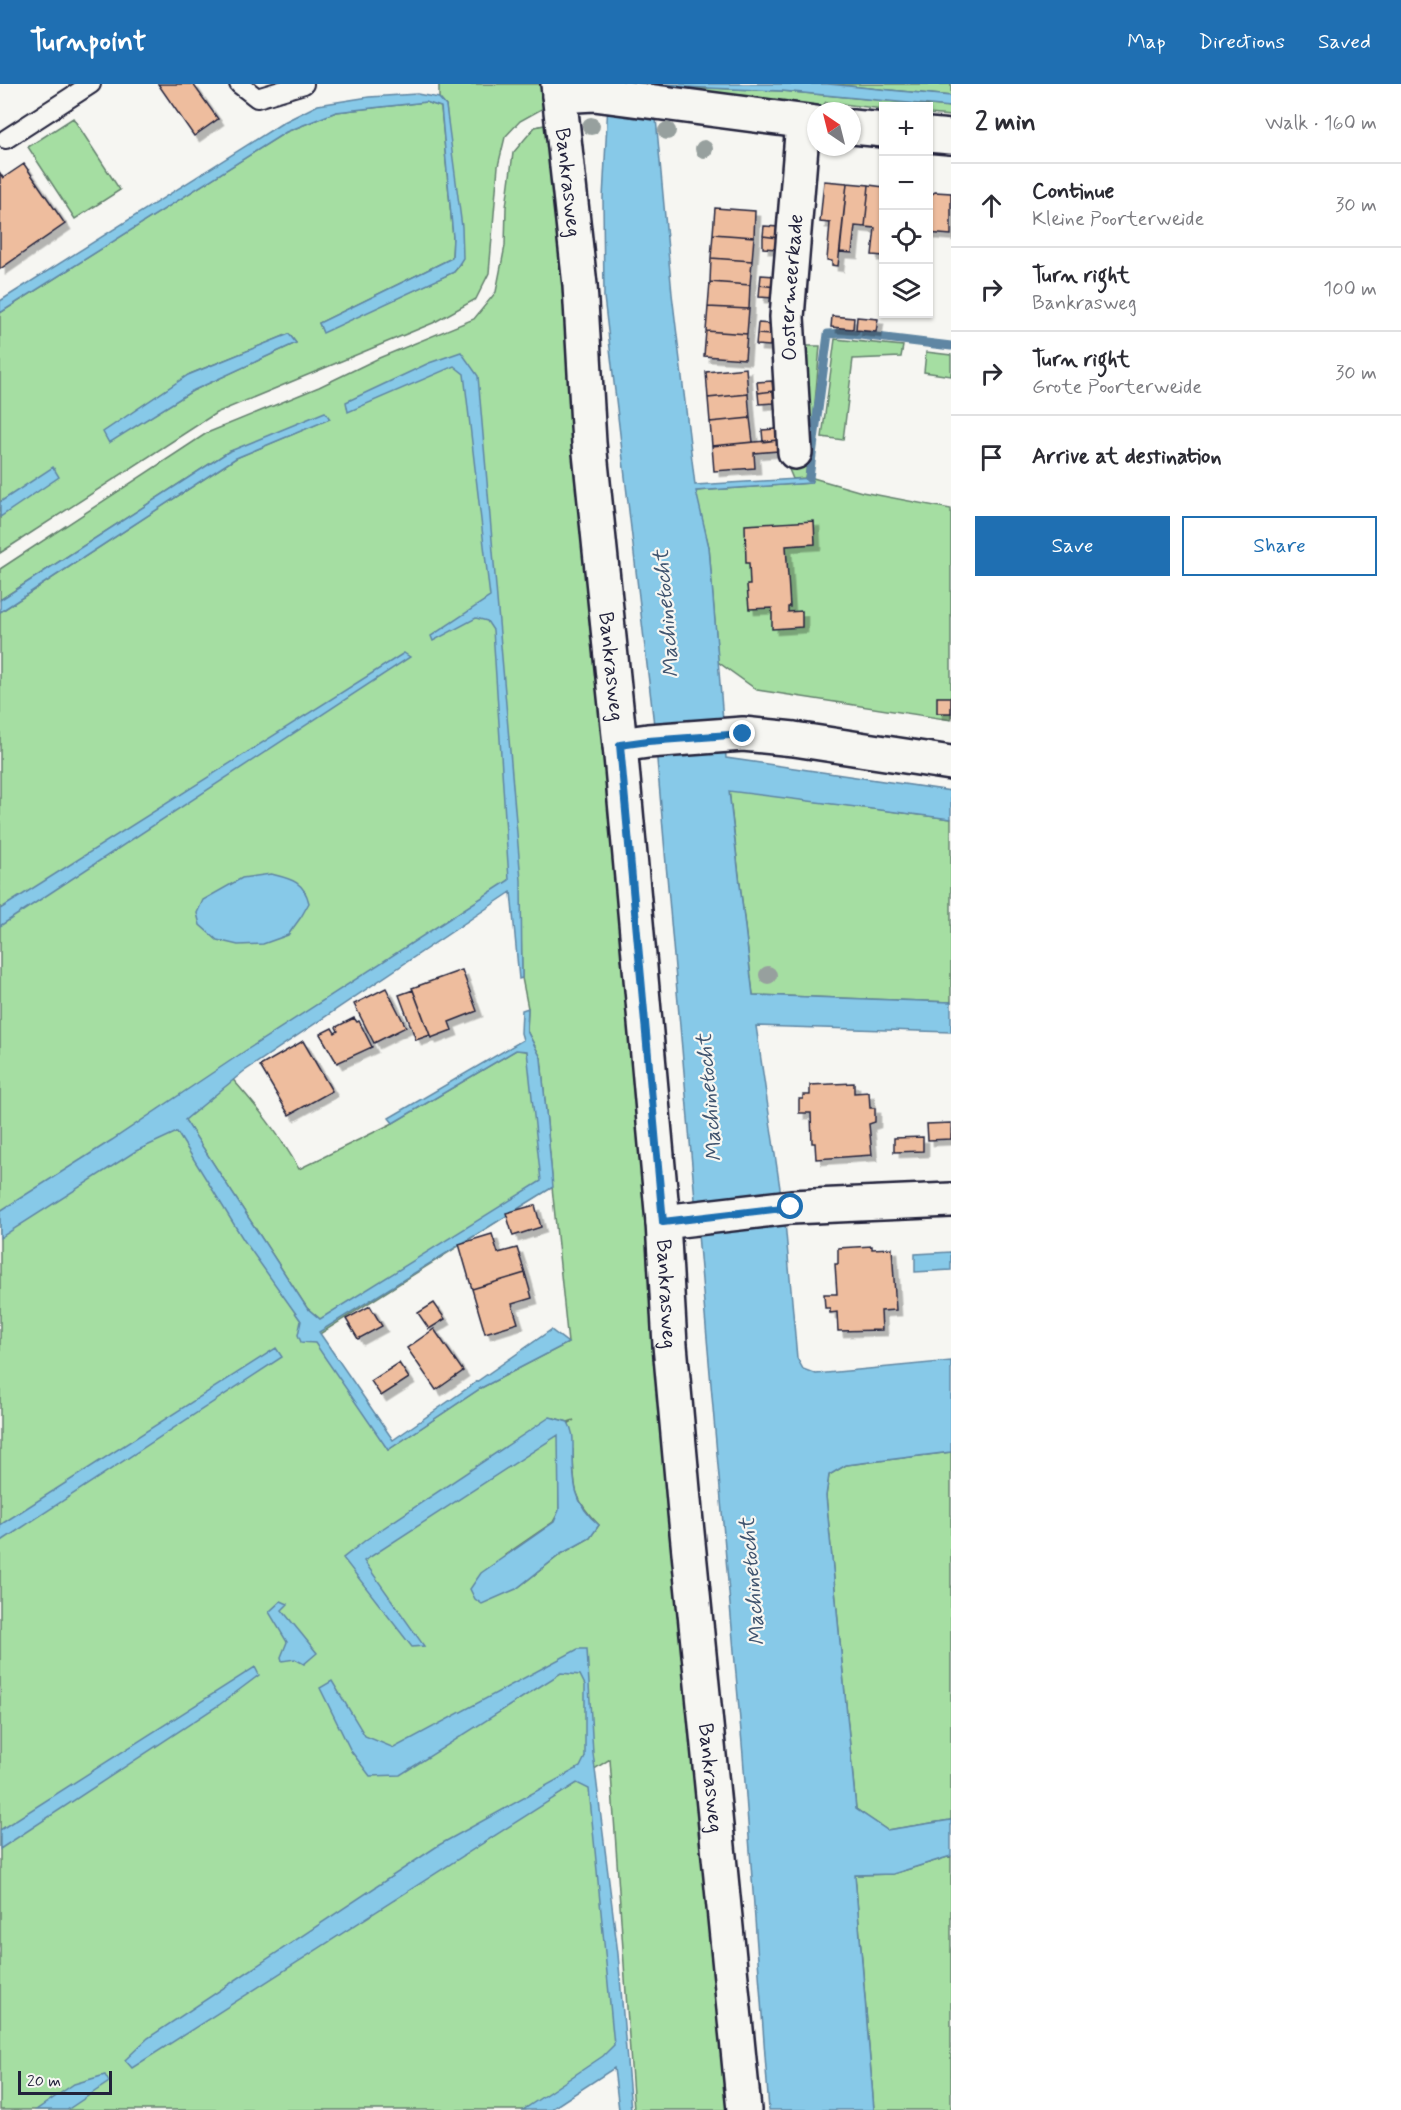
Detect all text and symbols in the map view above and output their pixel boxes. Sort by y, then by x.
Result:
text: Turnpoint [30,24,146,61]
text: Map [1127,28,1166,56]
text: Directions [1199,28,1285,56]
text: Saved [1318,28,1371,56]
north arrow [807,102,861,156]
map controls [879,102,933,318]
button: + [879,102,933,156]
text: 2 min [975,106,1036,140]
text: Walk · 160 m [1265,110,1377,137]
street label: Bankrasweg [548,126,588,239]
button: − [879,156,933,210]
text: Continue [1032,178,1114,206]
icon: ahead [975,189,1008,222]
text: 30 m [1335,192,1377,219]
text: Kleine Poorterweide [1032,206,1204,233]
button: locate [879,210,933,264]
street label: Oostermeerkade [774,213,810,362]
text: Turn right [1032,262,1130,290]
button: layers [879,264,933,318]
icon: right [975,273,1008,306]
text: 100 m [1323,276,1377,303]
text: Bankrasweg [1032,290,1137,317]
text: Turn right [1032,346,1130,374]
icon: right [975,357,1008,390]
text: 30 m [1335,360,1377,387]
text: Grote Poorterweide [1032,374,1202,401]
icon: arrive [975,441,1008,474]
text: Arrive at destination [1032,443,1222,471]
button: Save [975,516,1170,576]
button: Share [1182,516,1377,576]
water label: Machinetocht [647,548,687,679]
street label: Bankrasweg [591,610,630,723]
route end [729,720,755,746]
water label: Machinetocht [690,1032,730,1163]
route start [777,1193,803,1219]
street label: Bankrasweg [649,1238,683,1350]
water label: Machinetocht [733,1516,773,1647]
street label: Bankrasweg [691,1722,730,1834]
scale bar [18,2068,112,2096]
text: 20 m [27,2071,61,2092]

